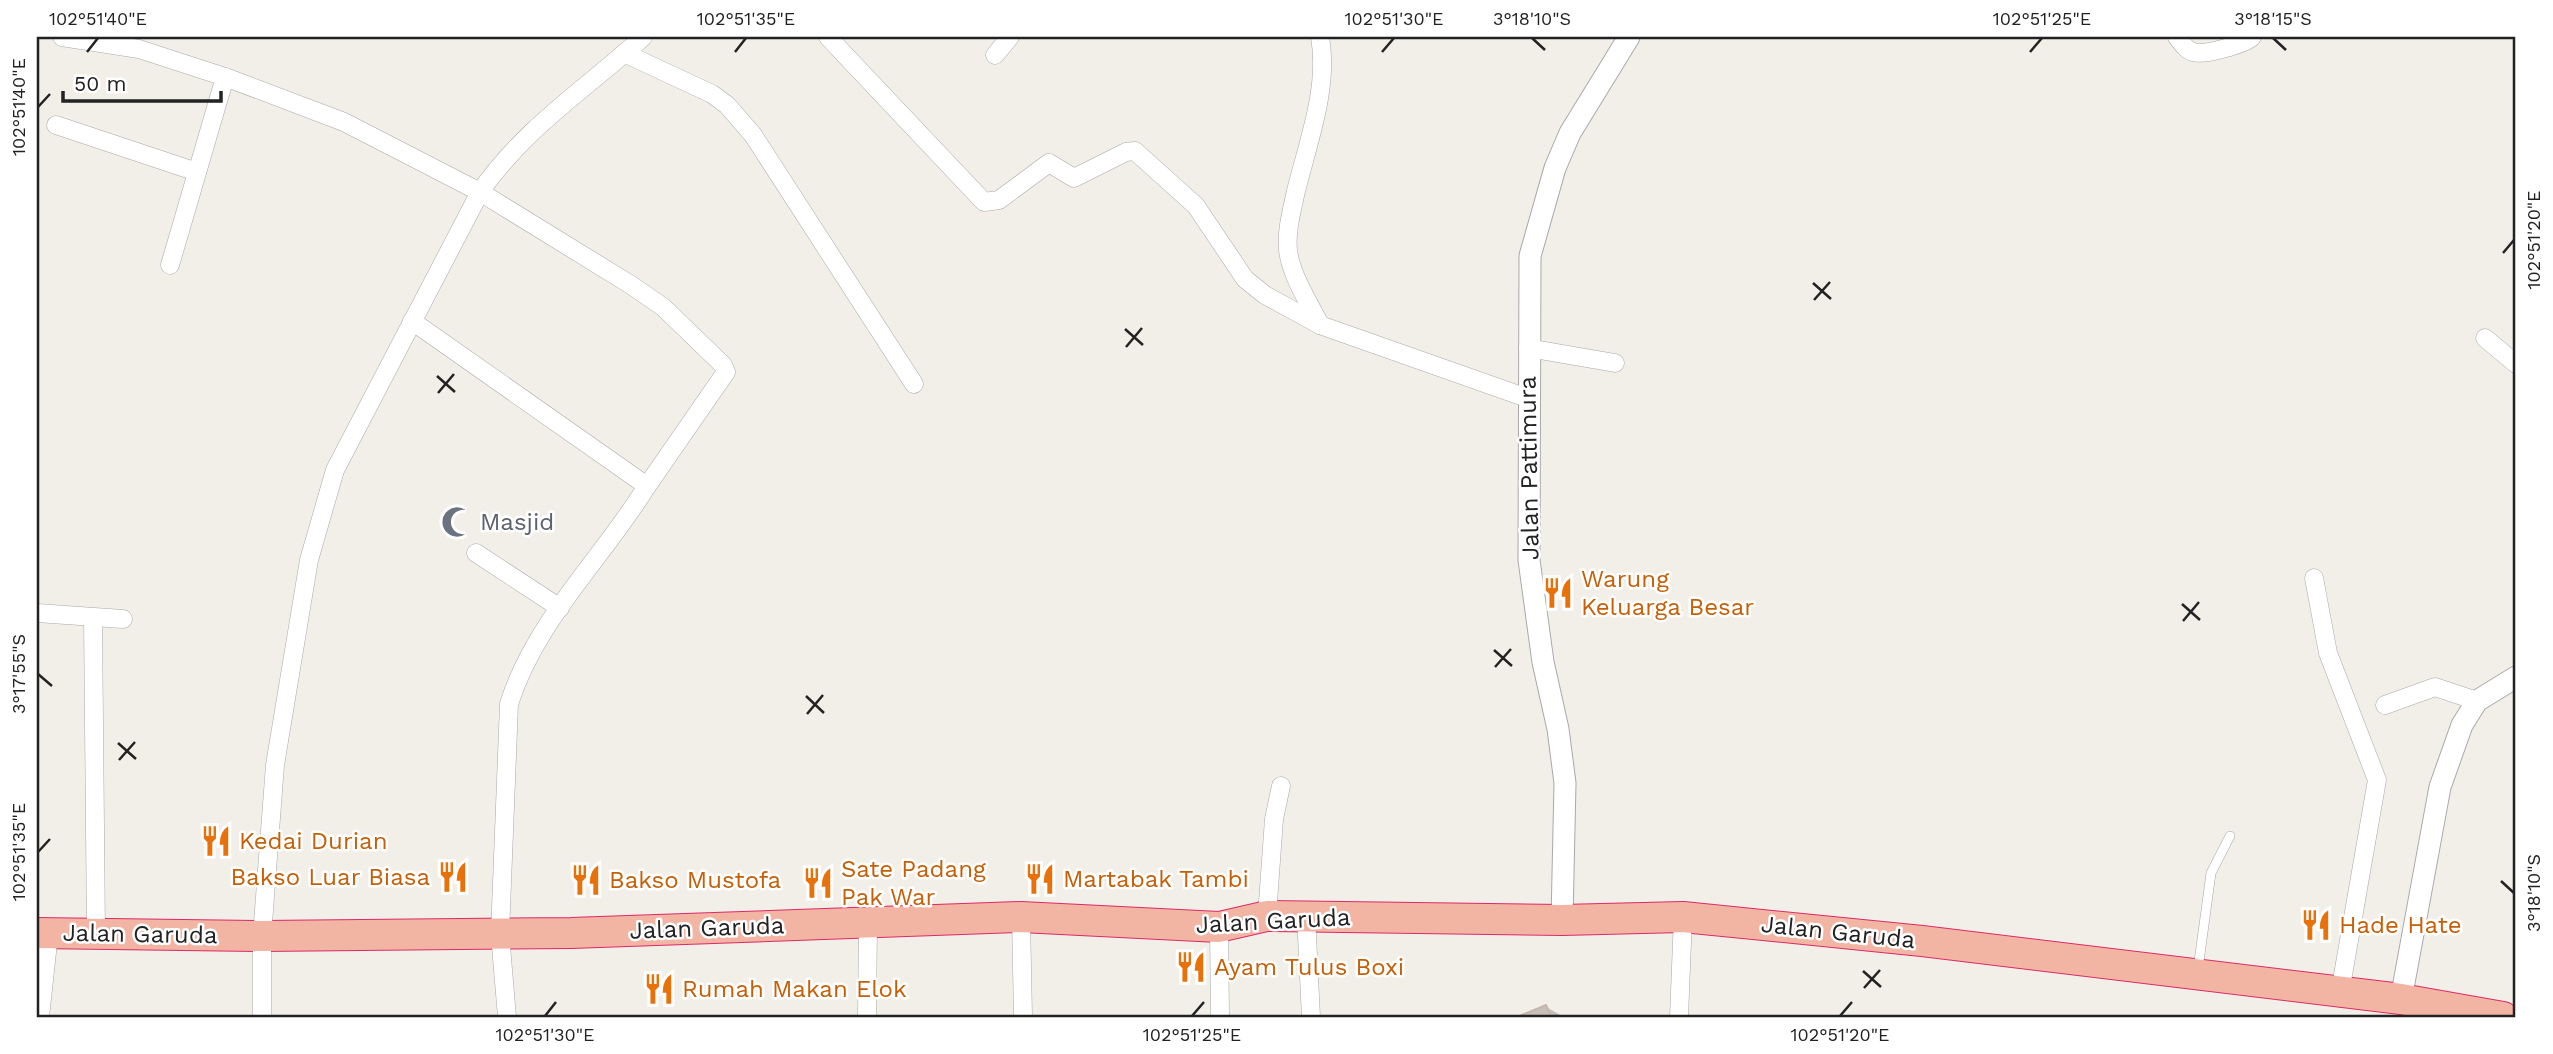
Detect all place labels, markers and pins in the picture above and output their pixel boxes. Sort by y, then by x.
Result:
mosque icon: Masjid [440,505,474,539]
place label: Masjid [480,508,554,536]
place label: Warung Keluarga Besar [1581,565,1754,621]
restaurant icon: Warung Keluarga Besar [1541,576,1575,610]
restaurant icon: Kedai Durian [199,824,233,858]
place label: Kedai Durian [239,827,388,855]
place label: Sate Padang Pak War [841,855,986,911]
restaurant icon: Bakso Luar Biasa [436,860,470,894]
restaurant icon: Martabak Tambi [1023,862,1057,896]
place label: Bakso Luar Biasa [230,863,430,891]
restaurant icon: Bakso Mustofa [569,863,603,897]
place label: Martabak Tambi [1063,865,1249,893]
place label: Bakso Mustofa [609,866,781,894]
restaurant icon: Sate Padang Pak War [801,866,835,900]
restaurant icon: Hade Hate [2299,908,2333,942]
place label: Hade Hate [2339,911,2462,939]
restaurant icon: Ayam Tulus Boxi [1174,950,1208,984]
place label: Ayam Tulus Boxi [1214,953,1404,981]
restaurant icon: Rumah Makan Elok [642,972,676,1006]
place label: Rumah Makan Elok [682,975,907,1003]

